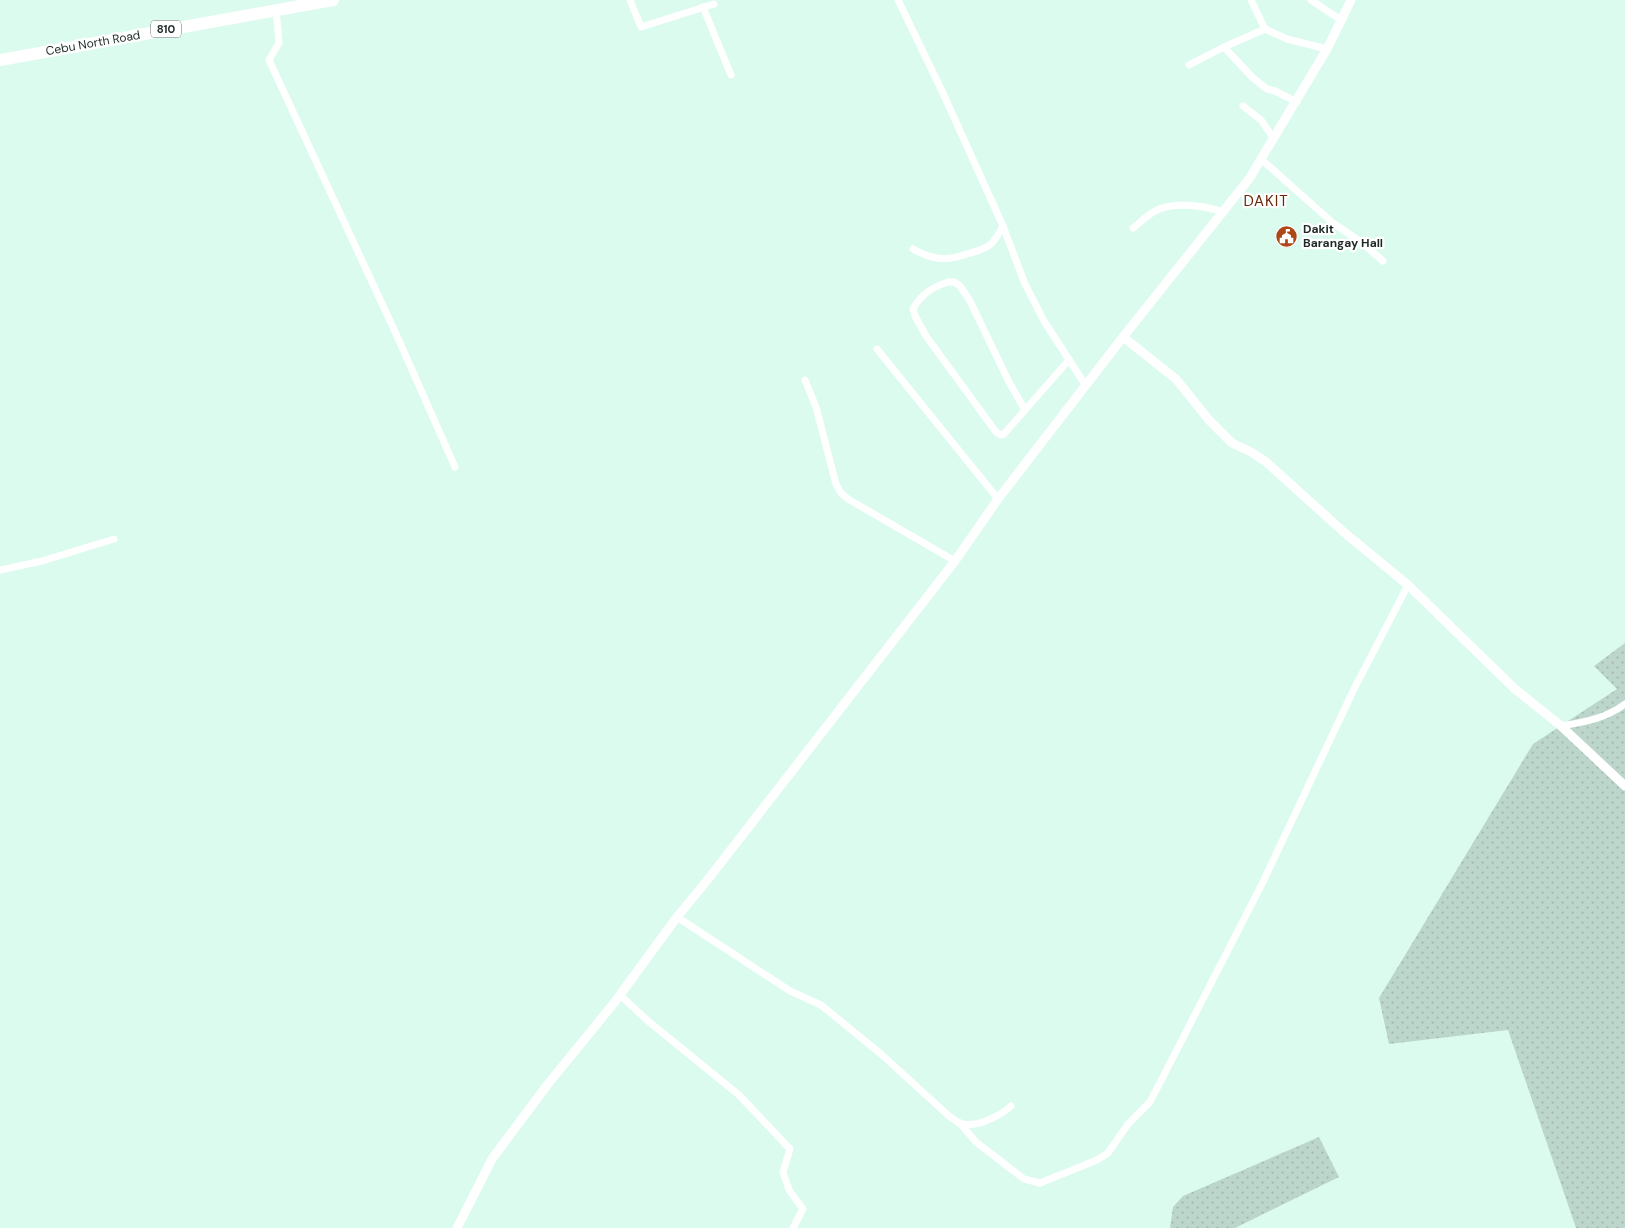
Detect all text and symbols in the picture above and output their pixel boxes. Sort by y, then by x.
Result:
road number: 810 [151,20,181,38]
street label: Cebu North Road [45,27,141,59]
district label: DAKIT [1243,191,1289,211]
place label: Dakit Barangay Hall [1303,221,1383,251]
public building icon: Dakit Barangay Hall [1275,224,1299,248]

